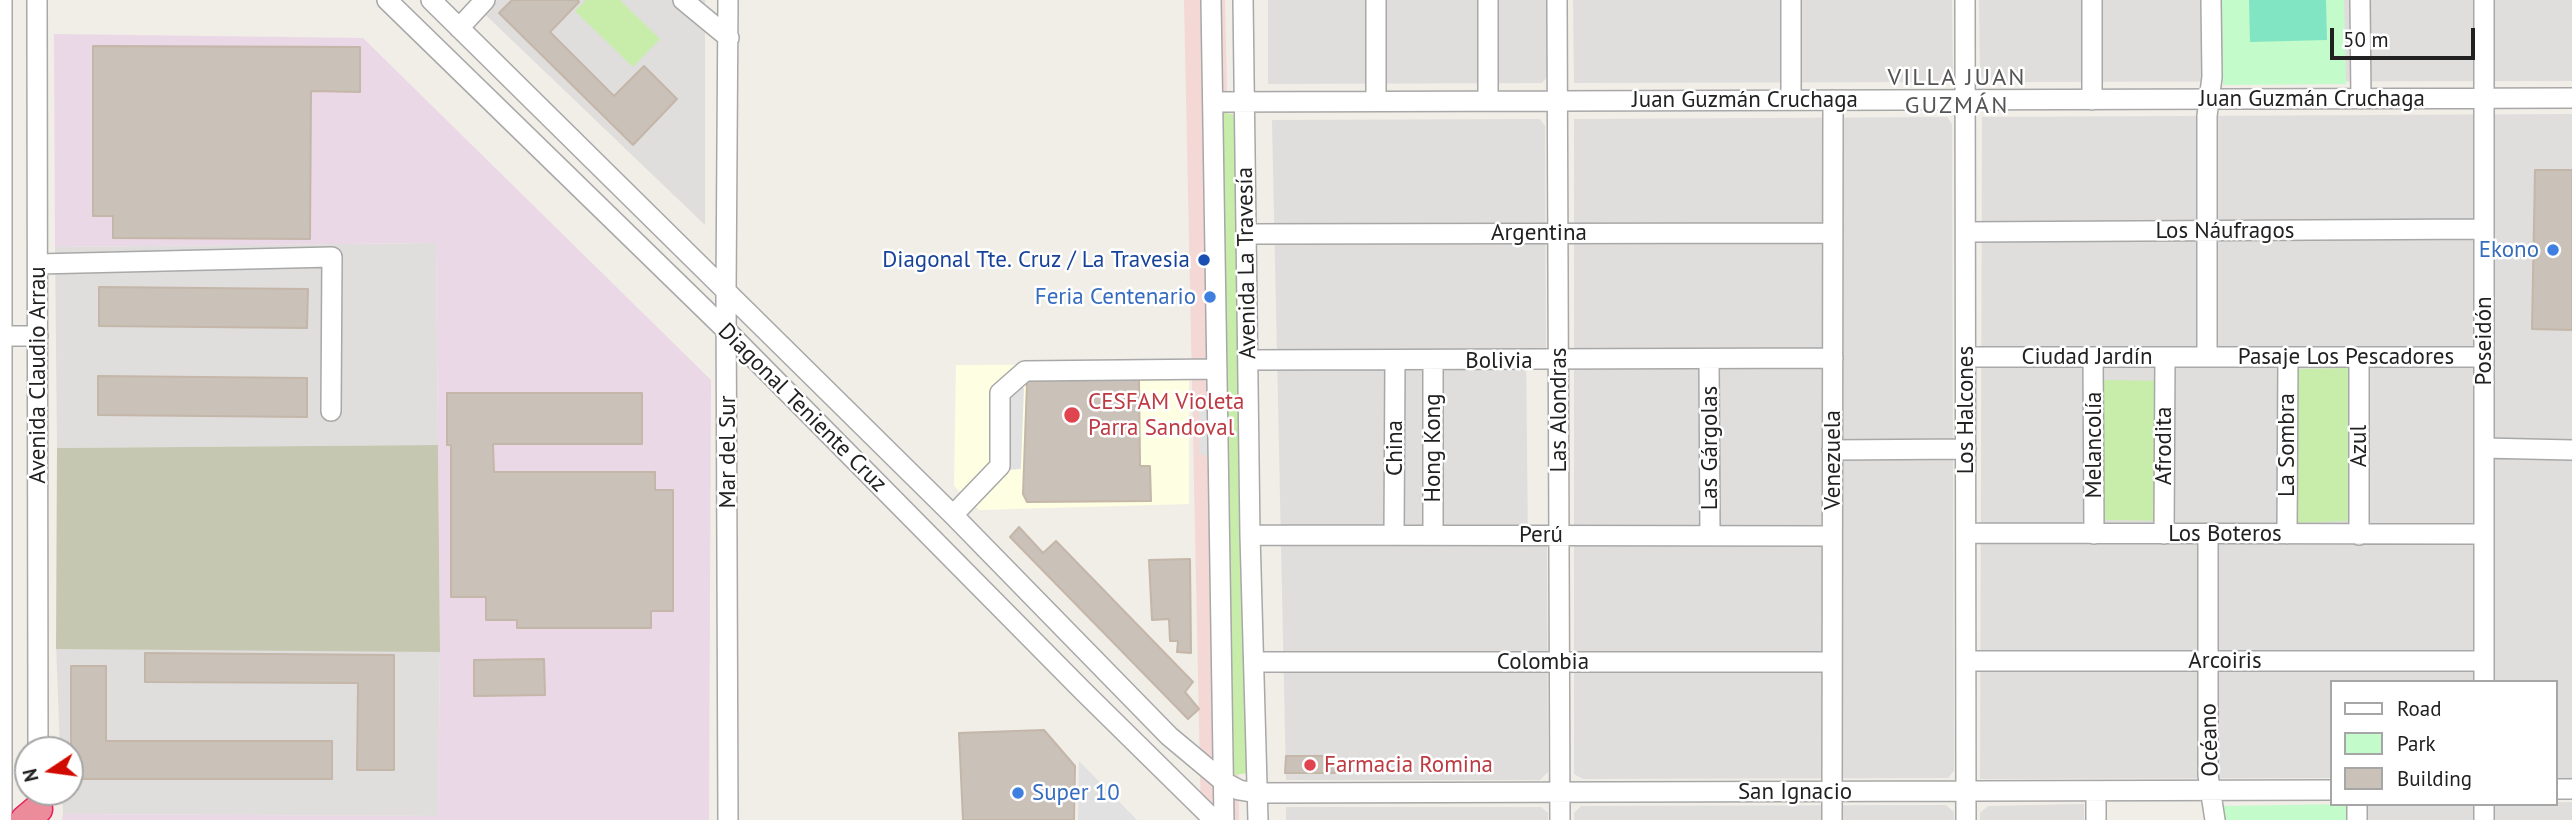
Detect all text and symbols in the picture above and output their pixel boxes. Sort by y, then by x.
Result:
scale bar [2334,14,2479,58]
text: 50 m [2343,26,2389,53]
district label: VILLA JUAN GUZMÁN [1889,64,2025,120]
street label: Juan Guzmán Cruchaga [2199,85,2425,113]
street label: Juan Guzmán Cruchaga [1632,86,1858,114]
street label: Avenida La Travesía [1232,167,1262,359]
street label: Los Náufragos [2156,217,2294,245]
street label: Argentina [1491,219,1587,247]
place label: Ekono [2479,236,2539,264]
marker: Ekono [2545,242,2561,258]
place label: Diagonal Tte. Cruz / La Travesia [882,246,1190,274]
marker: Diagonal Tte. Cruz / La Travesia [1196,252,1212,268]
street label: Avenida Claudio Arrau [24,266,52,484]
place label: Feria Centenario [1035,283,1196,311]
marker: Feria Centenario [1202,289,1218,305]
street label: Poseidón [2470,296,2498,386]
street label: Diagonal Teniente Cruz [712,318,892,498]
street label: Ciudad Jardín [2021,343,2153,371]
street label: Pasaje Los Pescadores [2238,343,2454,371]
street label: Los Halcones [1952,346,1980,474]
street label: Bolivia [1465,347,1533,375]
street label: Las Alondras [1545,347,1573,473]
street label: Las Gárgolas [1696,386,1724,510]
place label: CESFAM Violeta Parra Sandoval [1088,388,1245,442]
street label: Melancolía [2080,391,2108,499]
street label: Hong Kong [1419,393,1447,503]
street label: La Sombra [2273,393,2301,497]
street label: Mar del Sur [714,396,742,508]
marker: CESFAM Violeta Parra Sandoval [1062,405,1082,425]
street label: Afrodita [2150,407,2178,485]
street label: Venezuela [1819,410,1847,510]
street label: China [1381,420,1409,476]
street label: Azul [2345,425,2373,467]
street label: Los Boteros [2168,520,2282,548]
street label: Perú [1519,521,1563,549]
street label: Arcoiris [2188,647,2262,675]
street label: Colombia [1497,648,1589,676]
legend [2330,680,2558,806]
text: Road [2397,695,2441,722]
street label: Océano [2195,703,2225,777]
text: Park [2397,730,2436,757]
north arrow [14,736,84,806]
place label: Farmacia Romina [1324,751,1493,779]
marker: Farmacia Romina [1302,757,1318,773]
text: Building [2397,765,2472,792]
text: N [17,767,44,784]
street label: San Ignacio [1738,778,1852,806]
place label: Super 10 [1032,779,1120,807]
marker: Super 10 [1010,785,1026,801]

